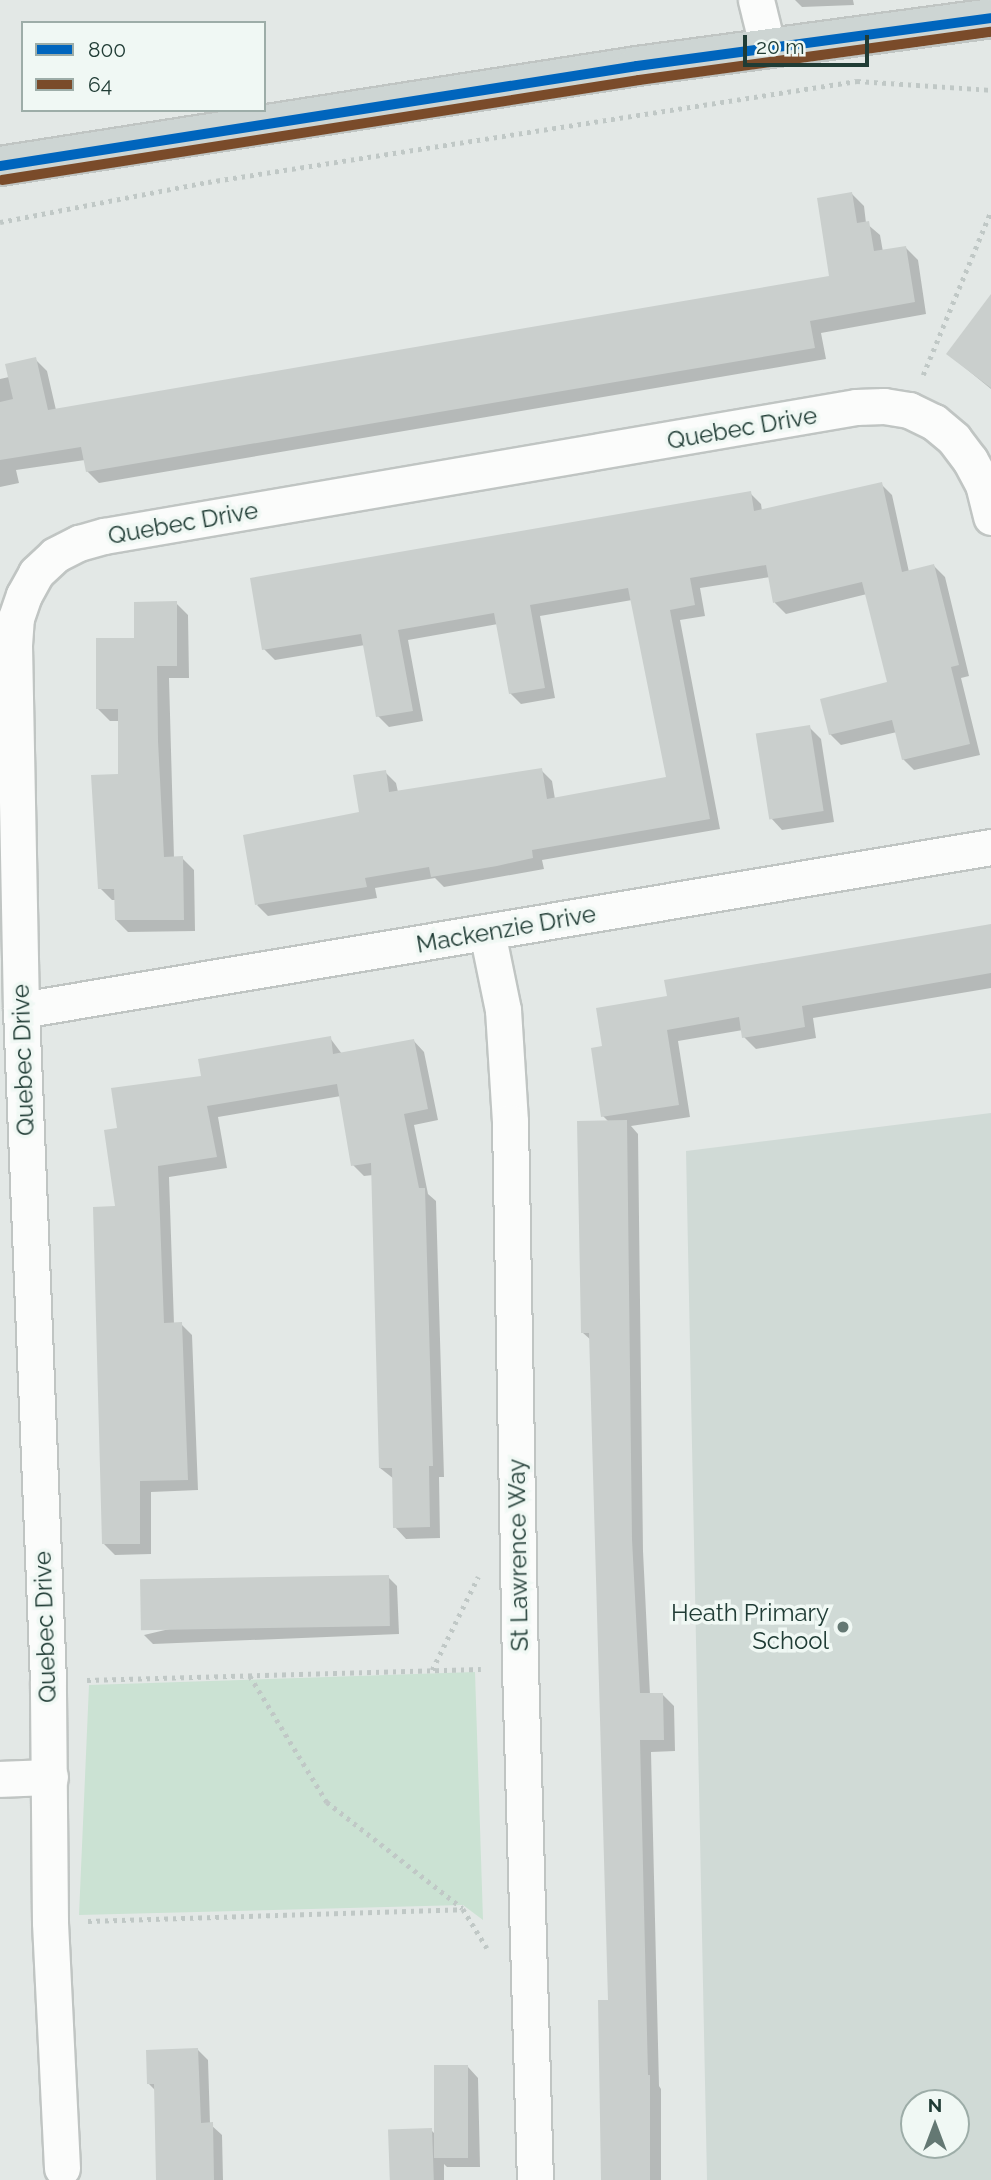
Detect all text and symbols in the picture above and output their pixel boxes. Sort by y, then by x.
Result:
legend [21,21,266,112]
scale bar [746,21,872,65]
text: 20 m [756,34,804,59]
text: 800 [88,37,126,62]
text: 64 [88,72,112,97]
street label: Quebec Drive [665,401,819,455]
street label: Quebec Drive [106,496,260,550]
street label: Mackenzie Drive [414,899,598,959]
street label: Quebec Drive [6,984,40,1136]
street label: St Lawrence Way [502,1458,534,1652]
street label: Quebec Drive [28,1551,62,1703]
place label: Heath Primary School [671,1599,829,1655]
marker: Heath Primary School [835,1619,851,1635]
north arrow [900,2089,970,2159]
text: N [928,2094,942,2116]

